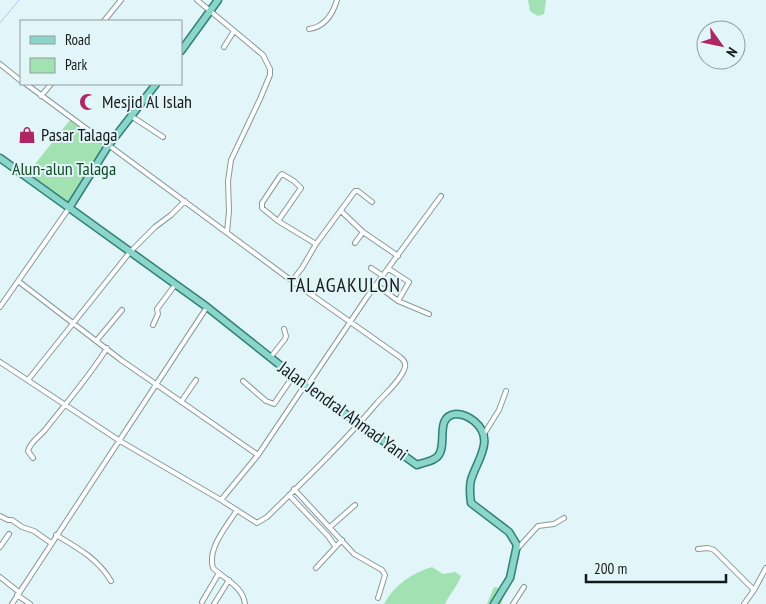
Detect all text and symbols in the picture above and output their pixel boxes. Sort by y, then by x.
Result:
legend [20,20,182,85]
north arrow [696,20,746,70]
text: Road [65,30,91,49]
text: N [722,44,742,60]
text: Park [65,55,87,74]
place label: Mesjid Al Islah [102,90,192,113]
mosque icon: Mesjid Al Islah [78,92,98,112]
place label: Pasar Talaga [41,123,117,146]
shop icon: Pasar Talaga [17,125,37,145]
park label: Alun-alun Talaga [12,157,116,180]
district label: TALAGAKULON [287,272,401,298]
street label: Jalan Jendral Ahmad Yani [273,355,413,465]
scale bar [586,552,726,584]
text: 200 m [594,559,627,578]

